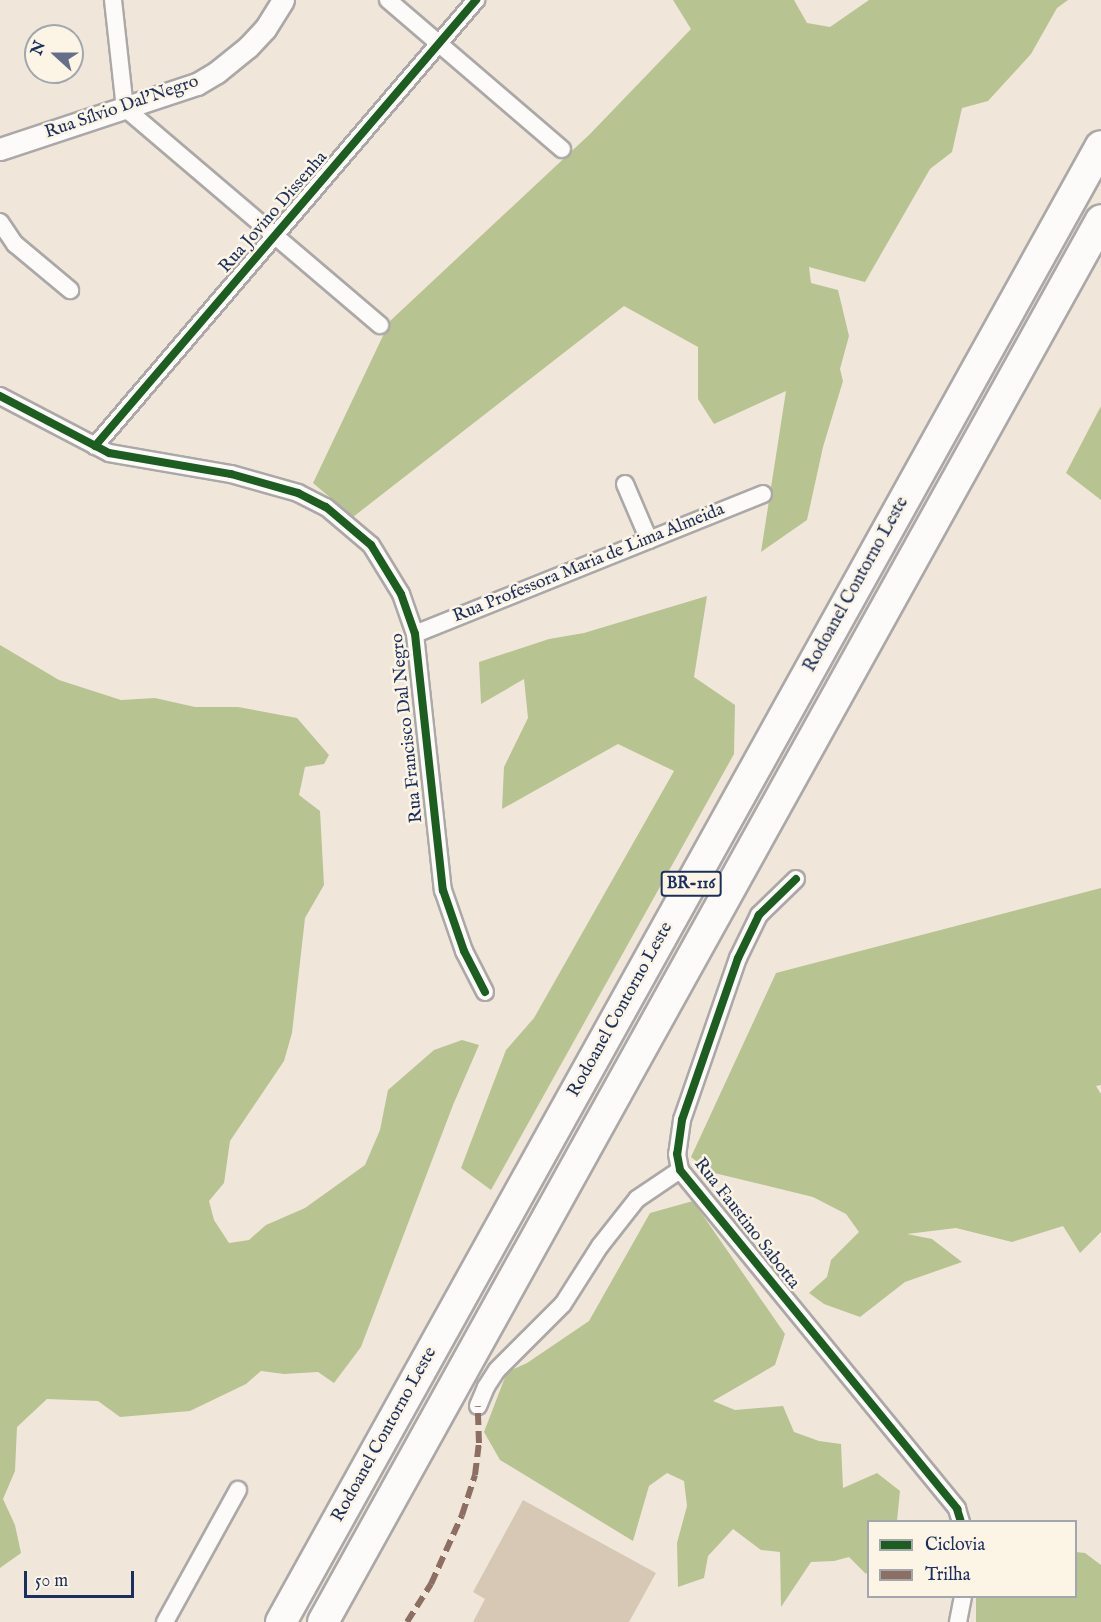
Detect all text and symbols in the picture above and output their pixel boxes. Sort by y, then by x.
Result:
north arrow [24,24,84,84]
text: N [27,38,51,58]
street label: Rua Sílvio Dal'Negro [42,72,202,144]
street label: Rua Jovino Dissenha [215,148,333,278]
street label: Rodoanel Contorno Leste [800,494,914,676]
street label: Rua Professora Maria de Lima Almeida [450,500,728,628]
street label: Rua Francisco Dal Negro [387,632,429,824]
road number: BR-116 [660,871,722,897]
street label: Rodoanel Contorno Leste [564,919,678,1101]
street label: Rua Faustino Sabotta [688,1154,804,1294]
street label: Rodoanel Contorno Leste [328,1344,442,1526]
legend [867,1520,1077,1598]
text: Ciclovia [925,1534,985,1557]
scale bar [27,1559,136,1597]
text: Trilha [925,1564,970,1587]
text: 50 m [35,1570,68,1593]

